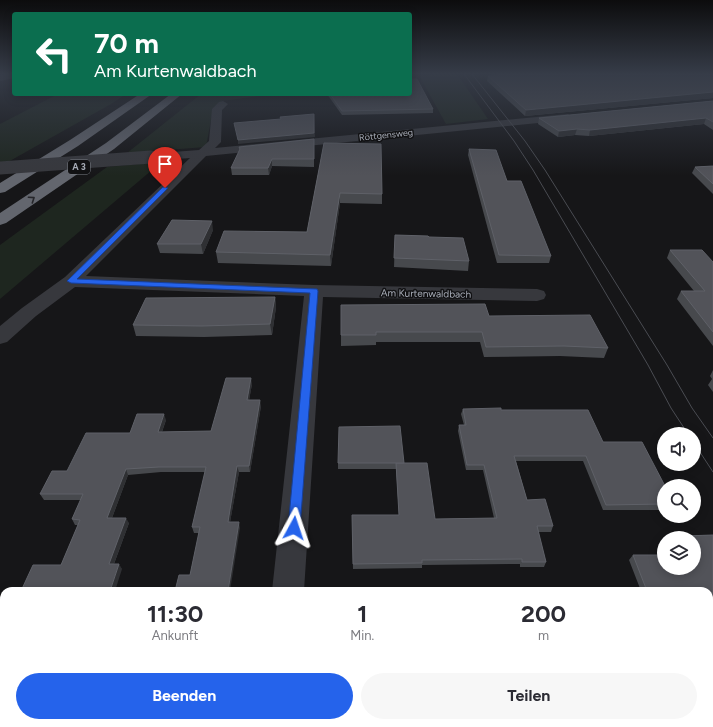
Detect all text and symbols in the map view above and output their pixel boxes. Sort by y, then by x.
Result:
text: 70 m [94,26,159,60]
icon: left [28,28,80,80]
text: Am Kurtenwaldbach [94,60,257,82]
street label: Röttgensweg [358,126,413,143]
pin [148,147,182,188]
icon: arrive [154,153,176,175]
road number: A 3 [68,160,90,174]
one-way arrow [28,197,35,204]
street label: Am Kurtenwaldbach [381,286,472,301]
map controls [657,427,701,575]
button: sound [657,427,701,471]
button: search [657,479,701,523]
position arrow [273,507,315,549]
button: layers [657,531,701,575]
text: 11:30 [147,599,203,628]
text: 1 [357,599,367,628]
text: 200 [521,599,566,628]
text: Ankunft [152,628,198,643]
text: Min. [350,628,374,643]
text: m [538,628,549,643]
button: Beenden [16,673,353,719]
button: Teilen [361,673,697,719]

